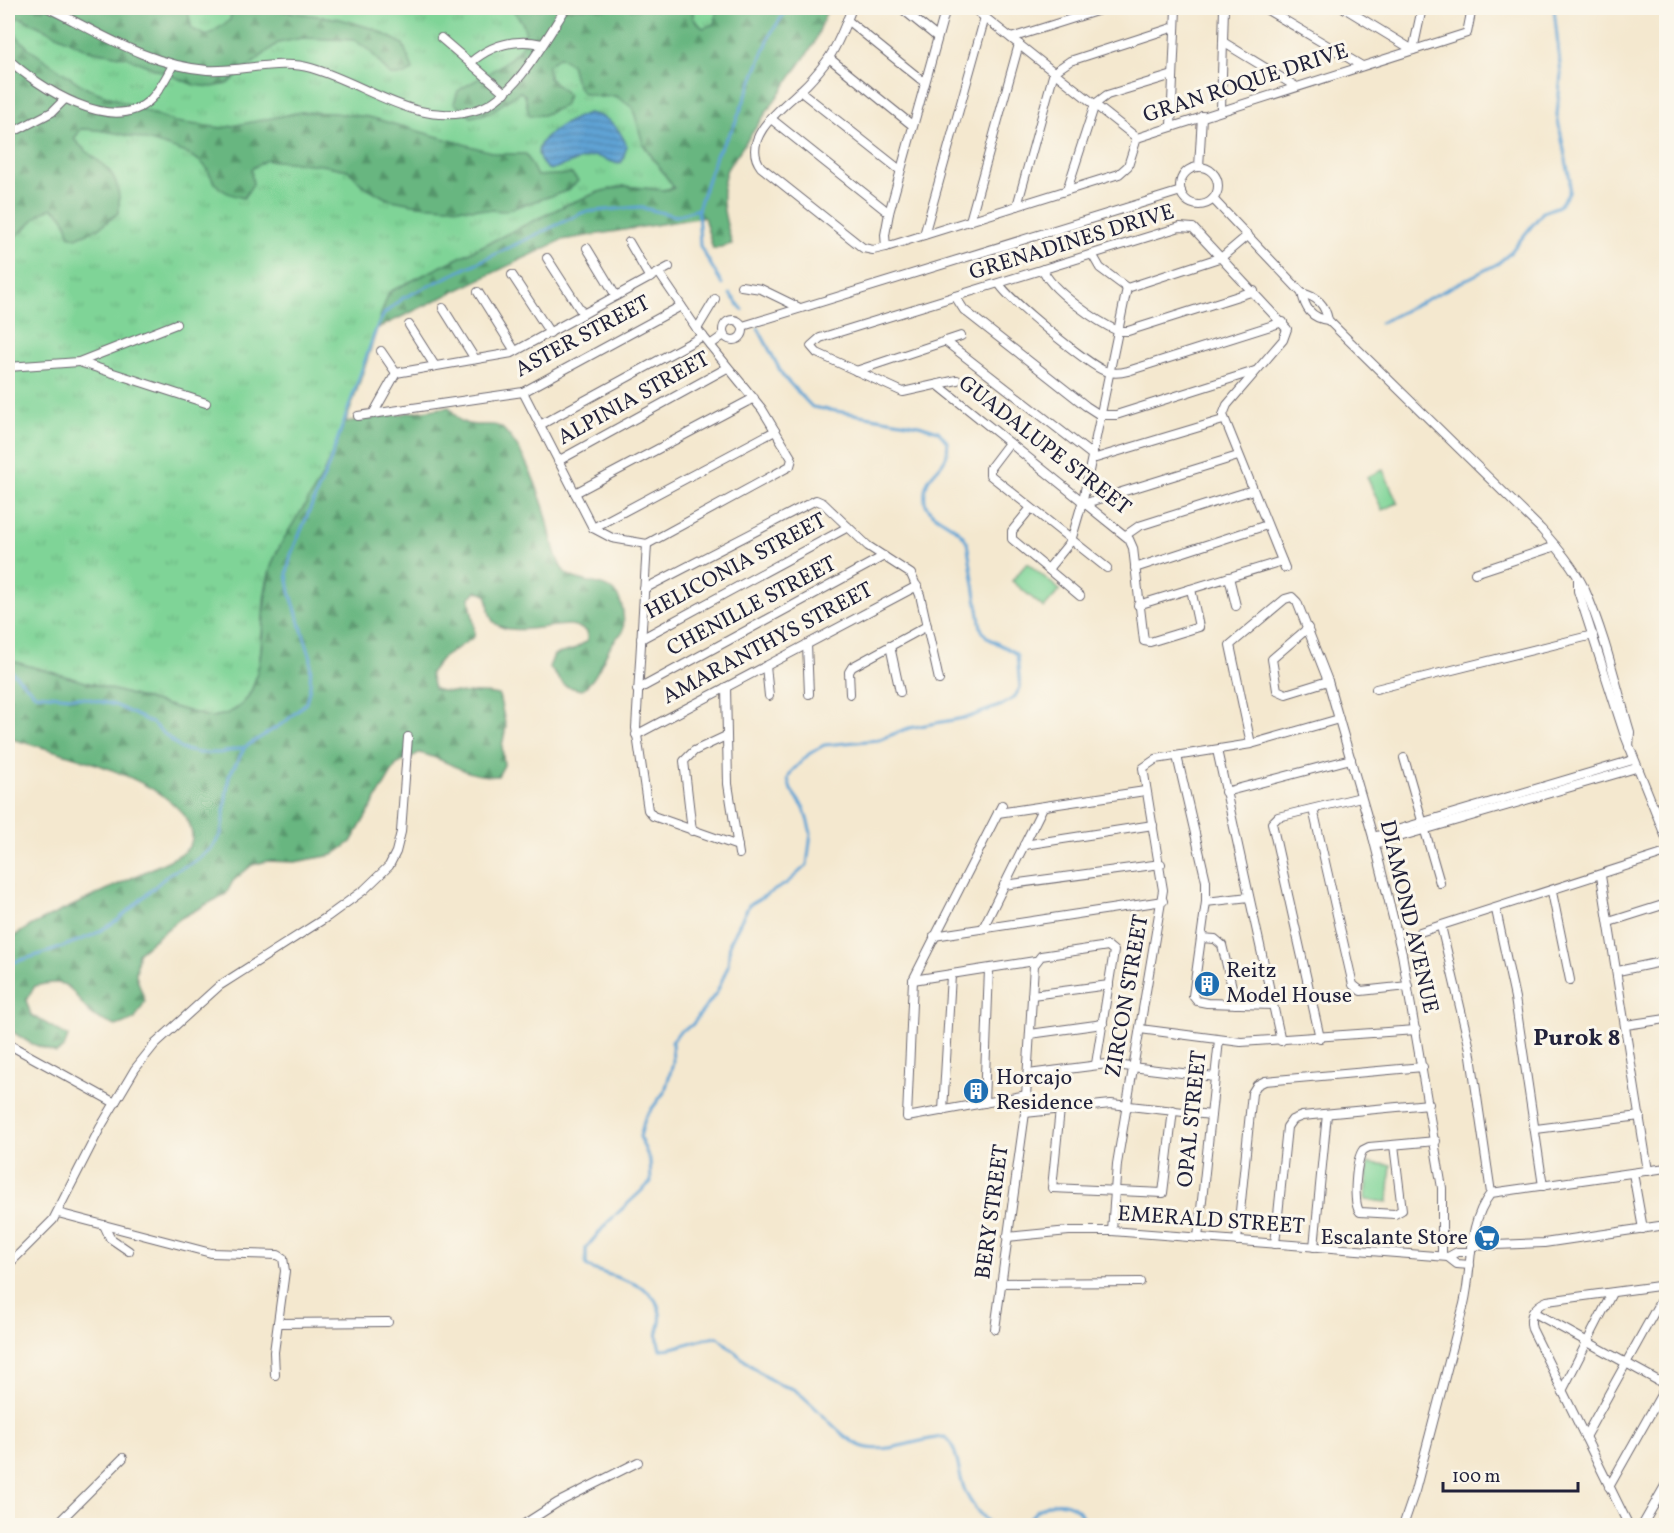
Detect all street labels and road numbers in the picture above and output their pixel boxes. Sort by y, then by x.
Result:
street label: GRAN ROQUE DRIVE [1139,36,1353,132]
street label: GRENADINES DRIVE [966,197,1178,289]
street label: ASTER STREET [510,288,656,386]
street label: ALPINIA STREET [552,344,716,454]
street label: GUADALUPE STREET [951,369,1137,523]
street label: HELICONIA STREET [640,506,832,628]
street label: CHENILLE STREET [662,549,842,665]
street label: AMARANTHYS STREET [657,575,879,713]
street label: DIAMOND AVENUE [1371,817,1445,1017]
street label: ZIRCON STREET [1098,912,1158,1080]
street label: OPAL STREET [1170,1049,1216,1189]
street label: BERY STREET [968,1142,1018,1281]
street label: EMERALD STREET [1116,1199,1306,1243]

